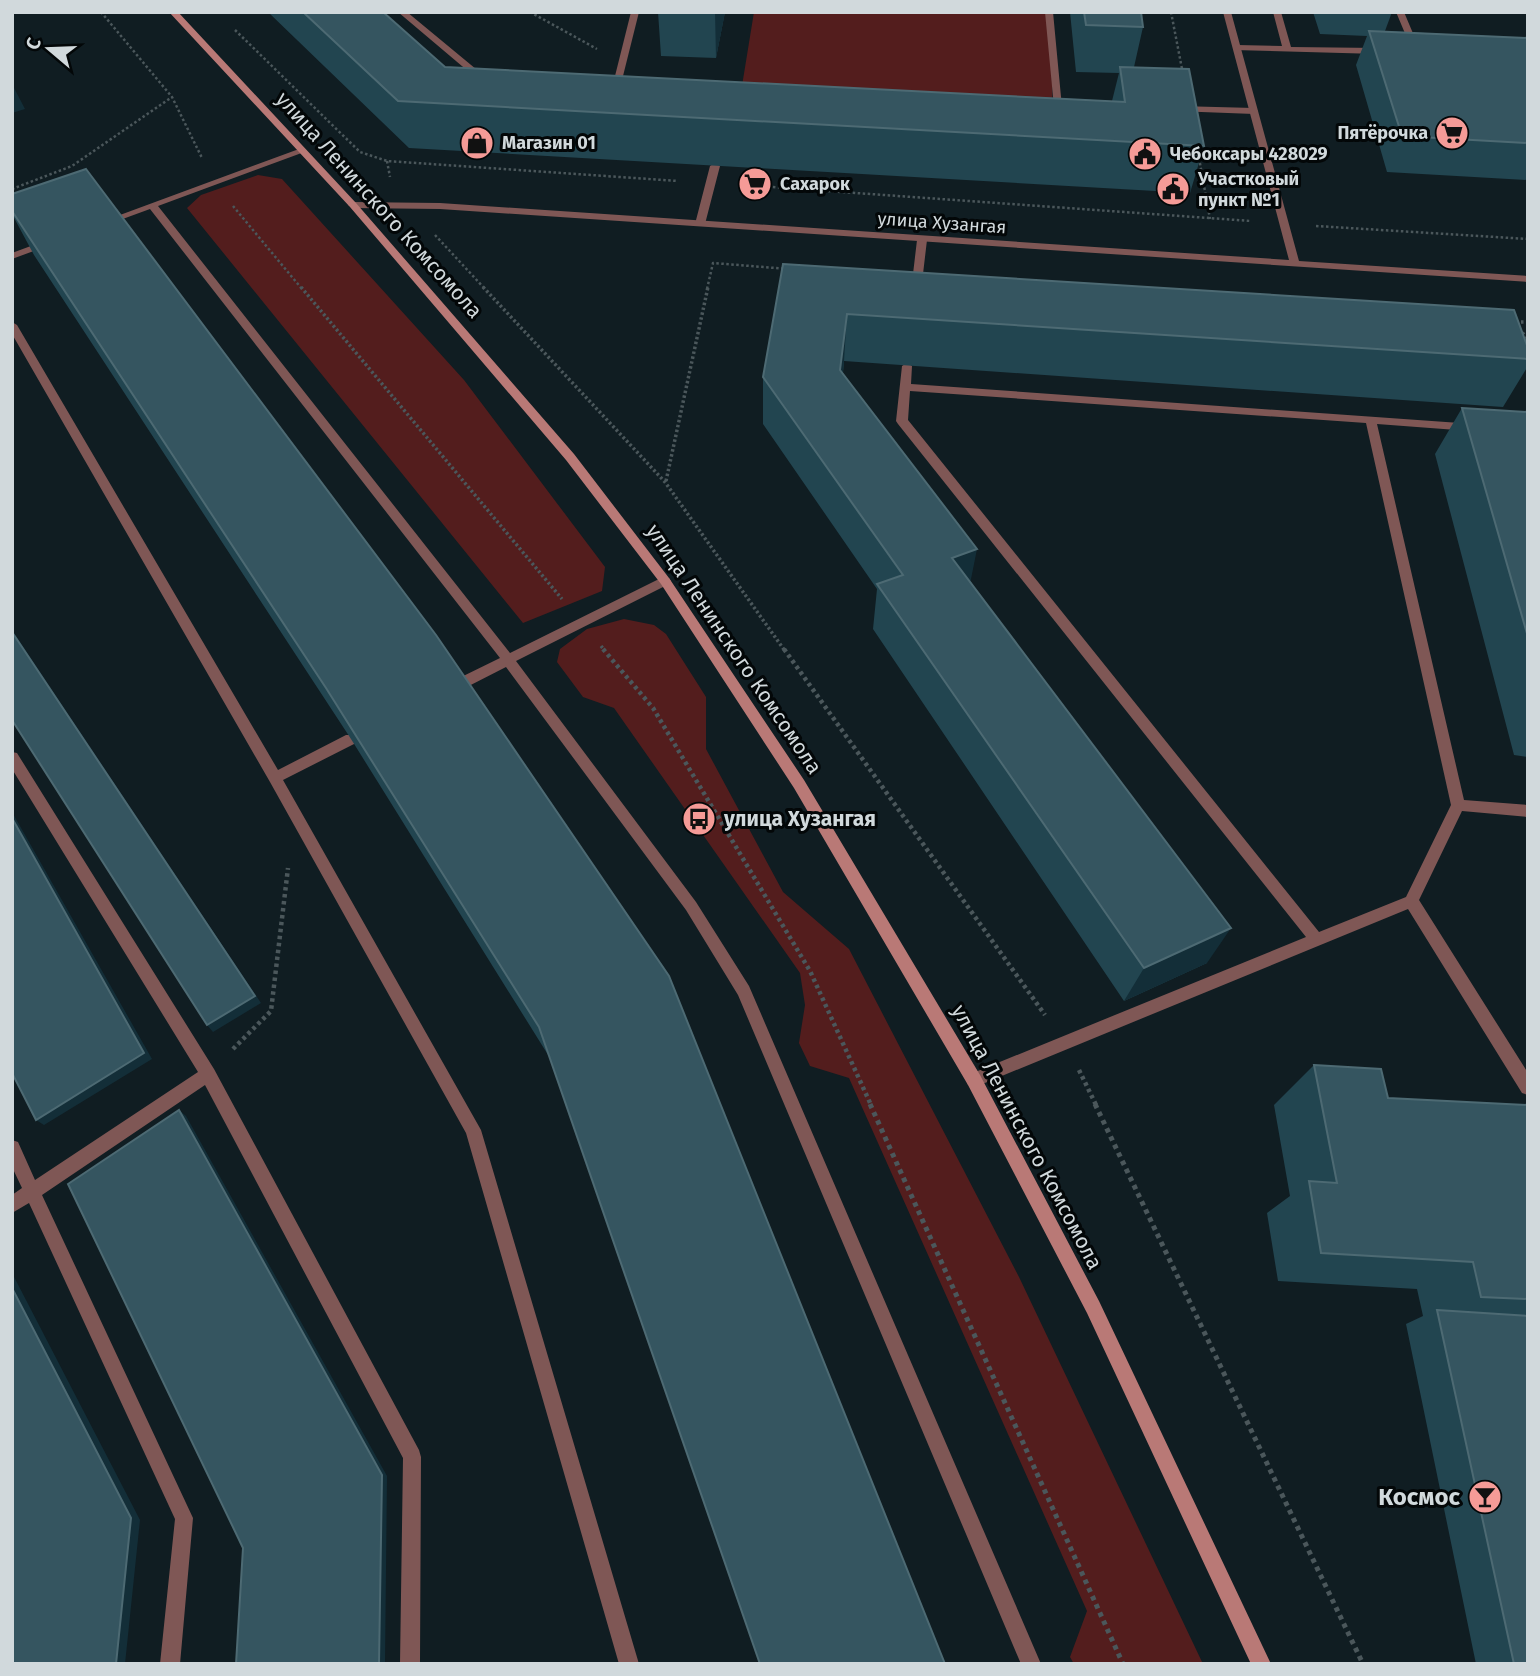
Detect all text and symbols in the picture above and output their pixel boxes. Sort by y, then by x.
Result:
north arrow [14,14,84,84]
text: С [21,35,46,53]
street label: улица Ленинского Комсомола [270,86,488,324]
supermarket icon: Пятёрочка [1433,114,1471,152]
place label: Пятёрочка [1337,122,1428,144]
shop icon: Магазин 01 [458,124,496,162]
place label: Магазин 01 [502,132,596,154]
public building icon: Чебоксары 428029 [1126,135,1164,173]
place label: Чебоксары 428029 [1170,143,1328,165]
supermarket icon: Сахарок [736,165,774,203]
place label: Участковый пункт №1 [1197,168,1299,211]
public building icon: Участковый пункт №1 [1154,170,1192,208]
place label: Сахарок [780,173,850,195]
street label: улица Хузангая [877,208,1007,238]
street label: улица Ленинского Комсомола [640,519,828,779]
bus stop icon: улица Хузангая [680,800,718,838]
place label: улица Хузангая [723,806,876,832]
street label: улица Ленинского Комсомола [946,1000,1108,1274]
bar icon: Космос [1466,1478,1504,1516]
place label: Космос [1378,1483,1461,1511]

